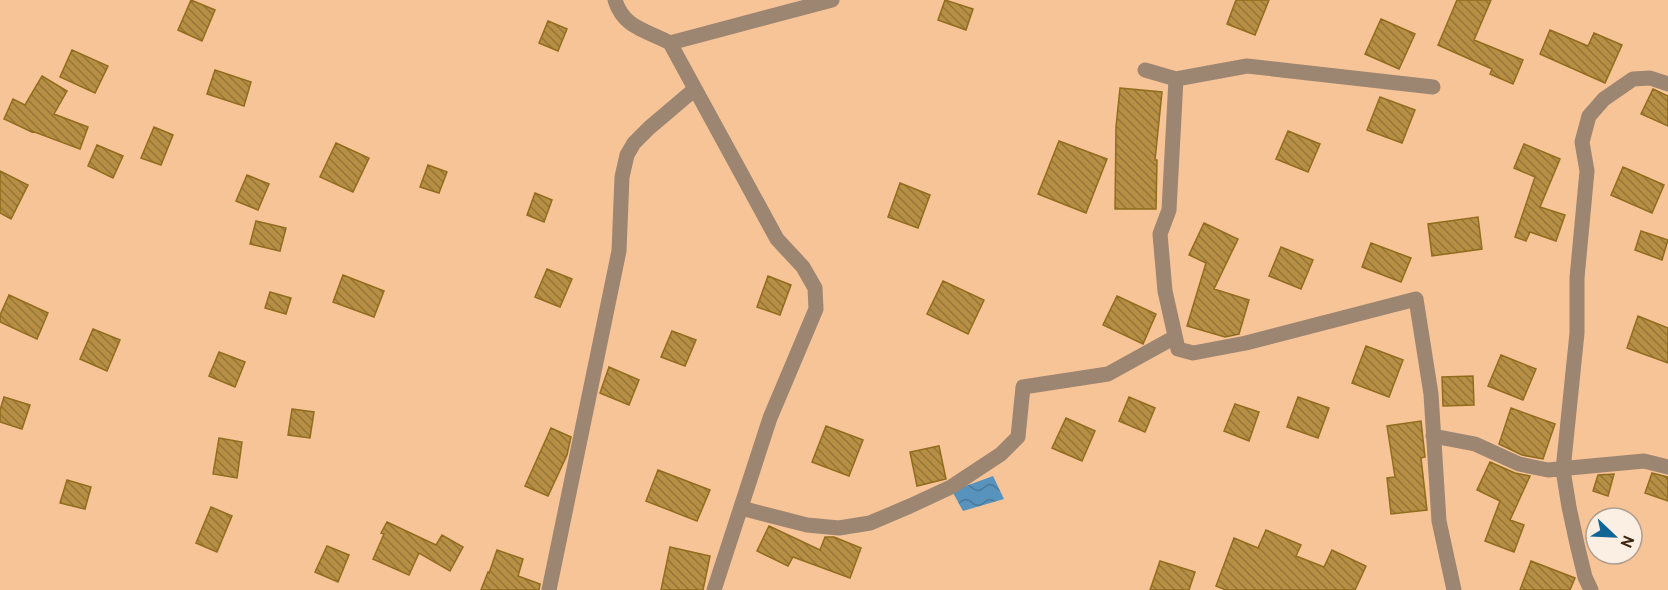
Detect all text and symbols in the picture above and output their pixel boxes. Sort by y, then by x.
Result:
north arrow [1584,506,1644,566]
text: N [1615,532,1637,550]

